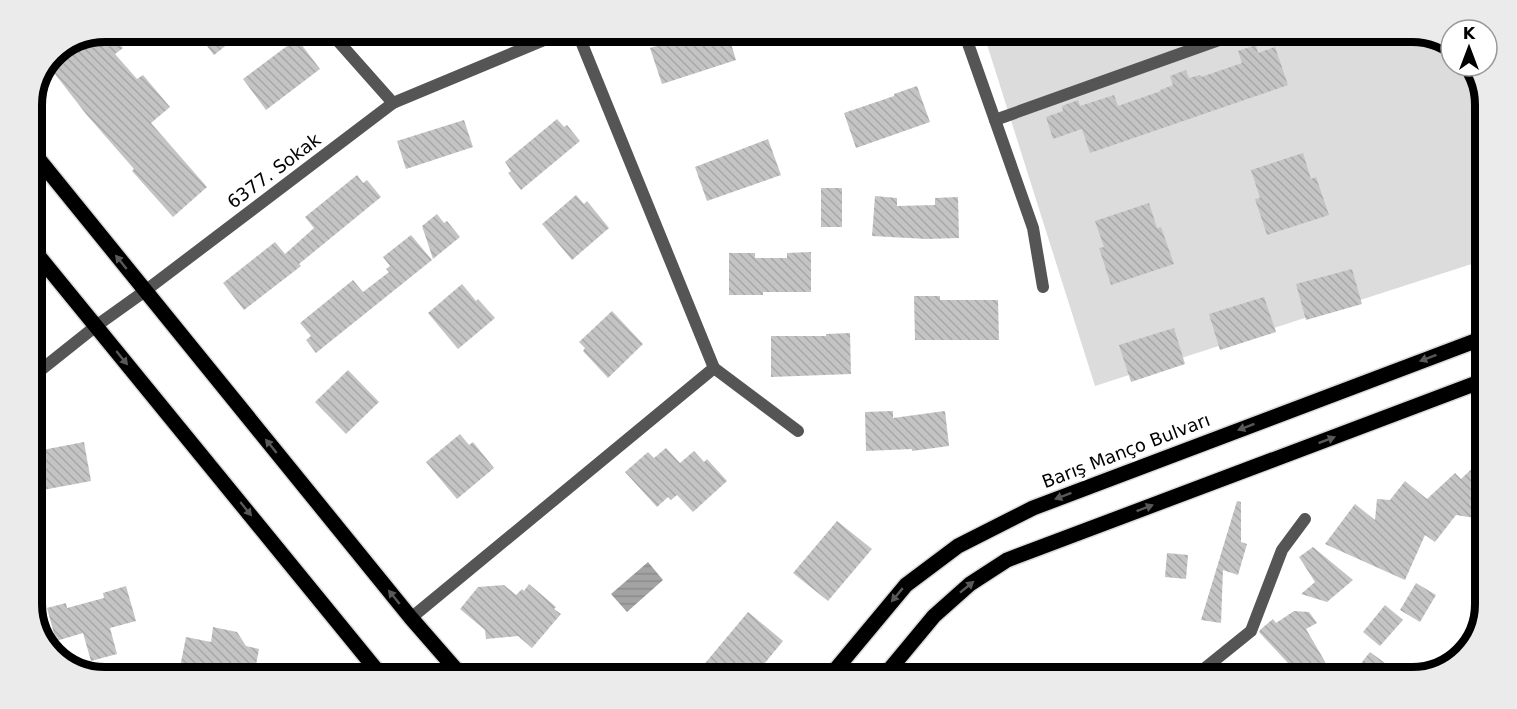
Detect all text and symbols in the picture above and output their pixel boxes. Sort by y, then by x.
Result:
north arrow [1439,18,1499,78]
text: K [1463,24,1476,43]
street label: 6377. Sokak [223,128,325,212]
one-way arrow [115,254,128,270]
one-way arrow [116,350,129,366]
one-way arrow [1419,354,1437,364]
street label: Barış Manço Bulvarı [1039,409,1213,492]
one-way arrow [1236,422,1254,432]
one-way arrow [1318,434,1336,444]
one-way arrow [264,438,277,454]
one-way arrow [1054,492,1072,501]
one-way arrow [239,501,252,517]
one-way arrow [1136,503,1154,513]
one-way arrow [960,581,975,593]
one-way arrow [891,587,904,603]
one-way arrow [388,590,401,605]

